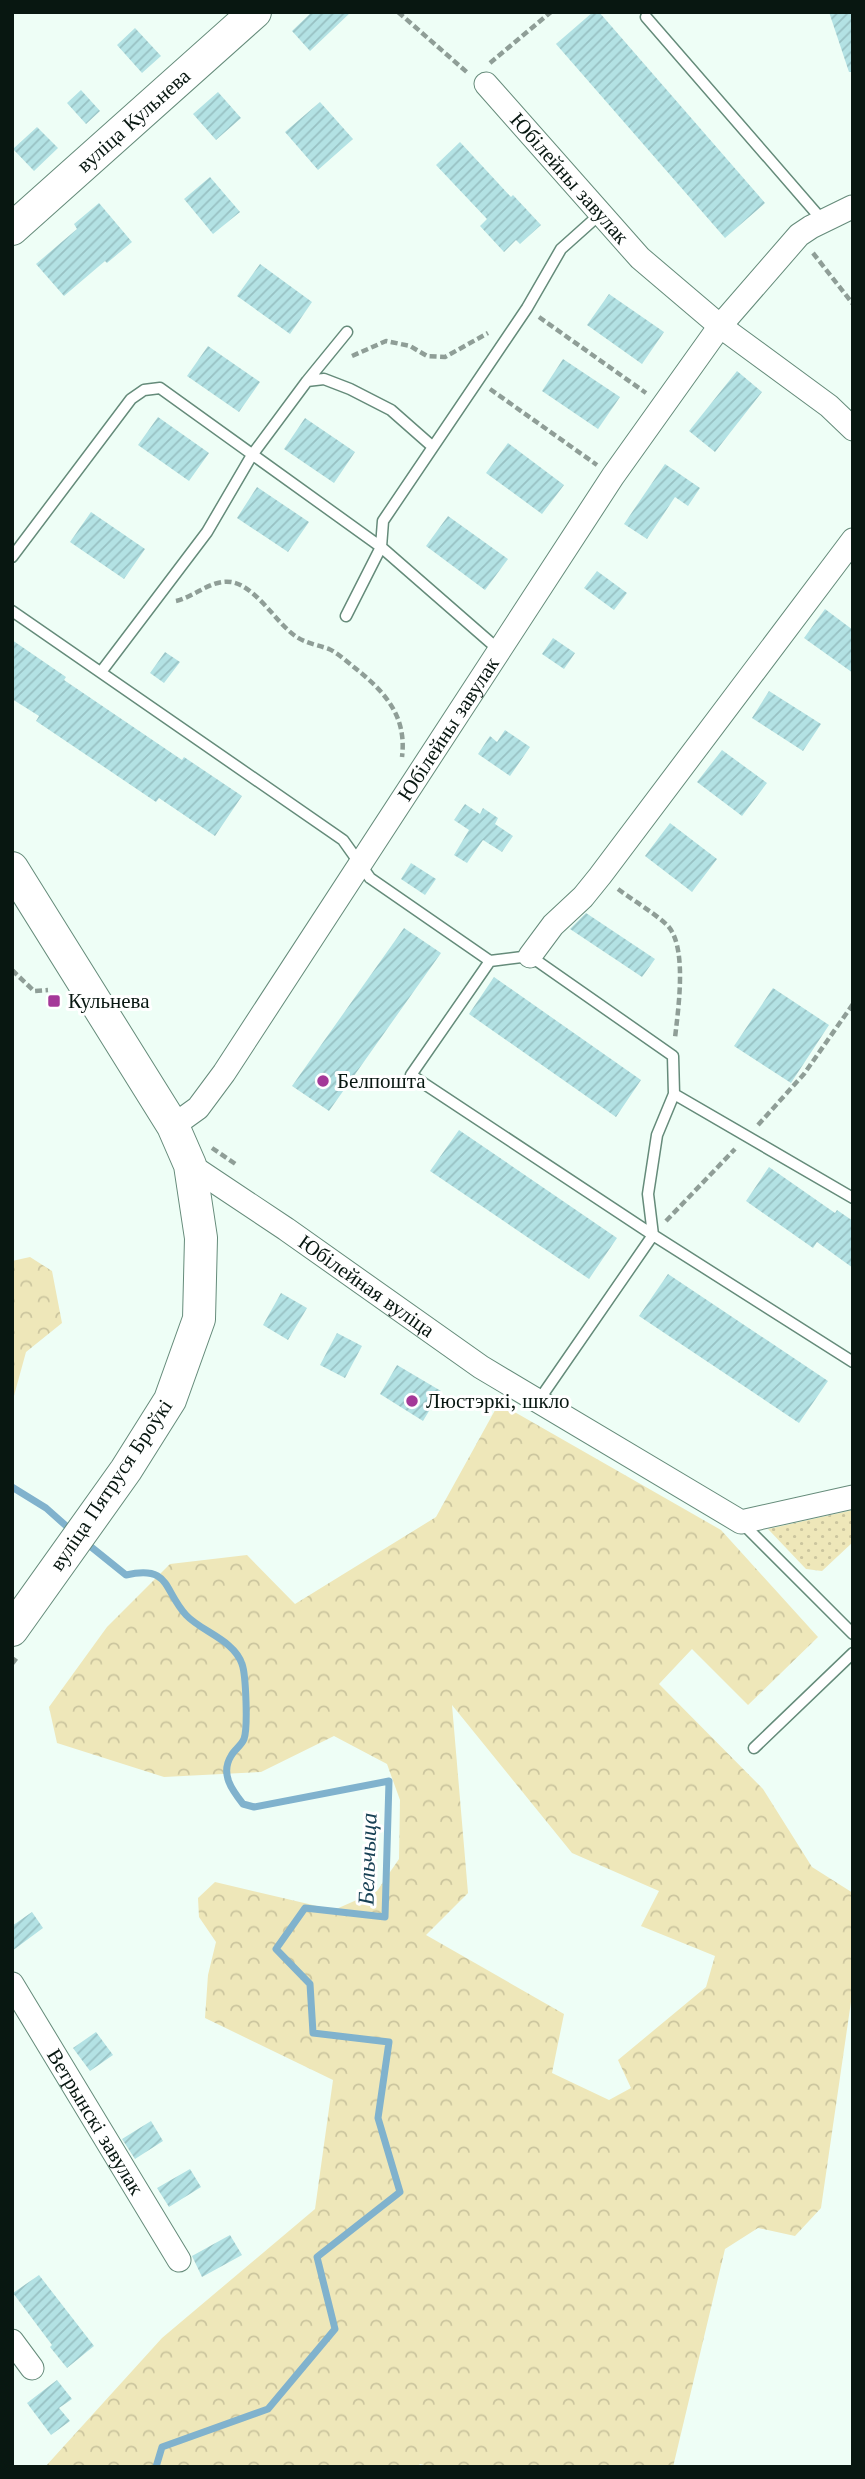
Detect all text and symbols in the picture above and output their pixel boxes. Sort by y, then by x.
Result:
street label: вуліца Кульнева [71,63,196,178]
street label: Юбілейны завулак [504,107,635,250]
street label: Юбілейны завулак [392,651,505,806]
place label: Кульнева [68,988,150,1014]
marker: Кульнева [46,993,62,1009]
place label: Белпошта [337,1068,426,1094]
marker: Белпошта [315,1073,331,1089]
street label: Юбілейная вуліца [293,1229,440,1344]
place label: Люстэркі, шкло [426,1388,570,1414]
marker: Люстэркі, шкло [404,1393,420,1409]
street label: вуліца Пятруся Броўкі [44,1394,178,1576]
water label: Бельчыца [351,1812,383,1907]
street label: Ветрынскі завулак [41,2044,150,2200]

